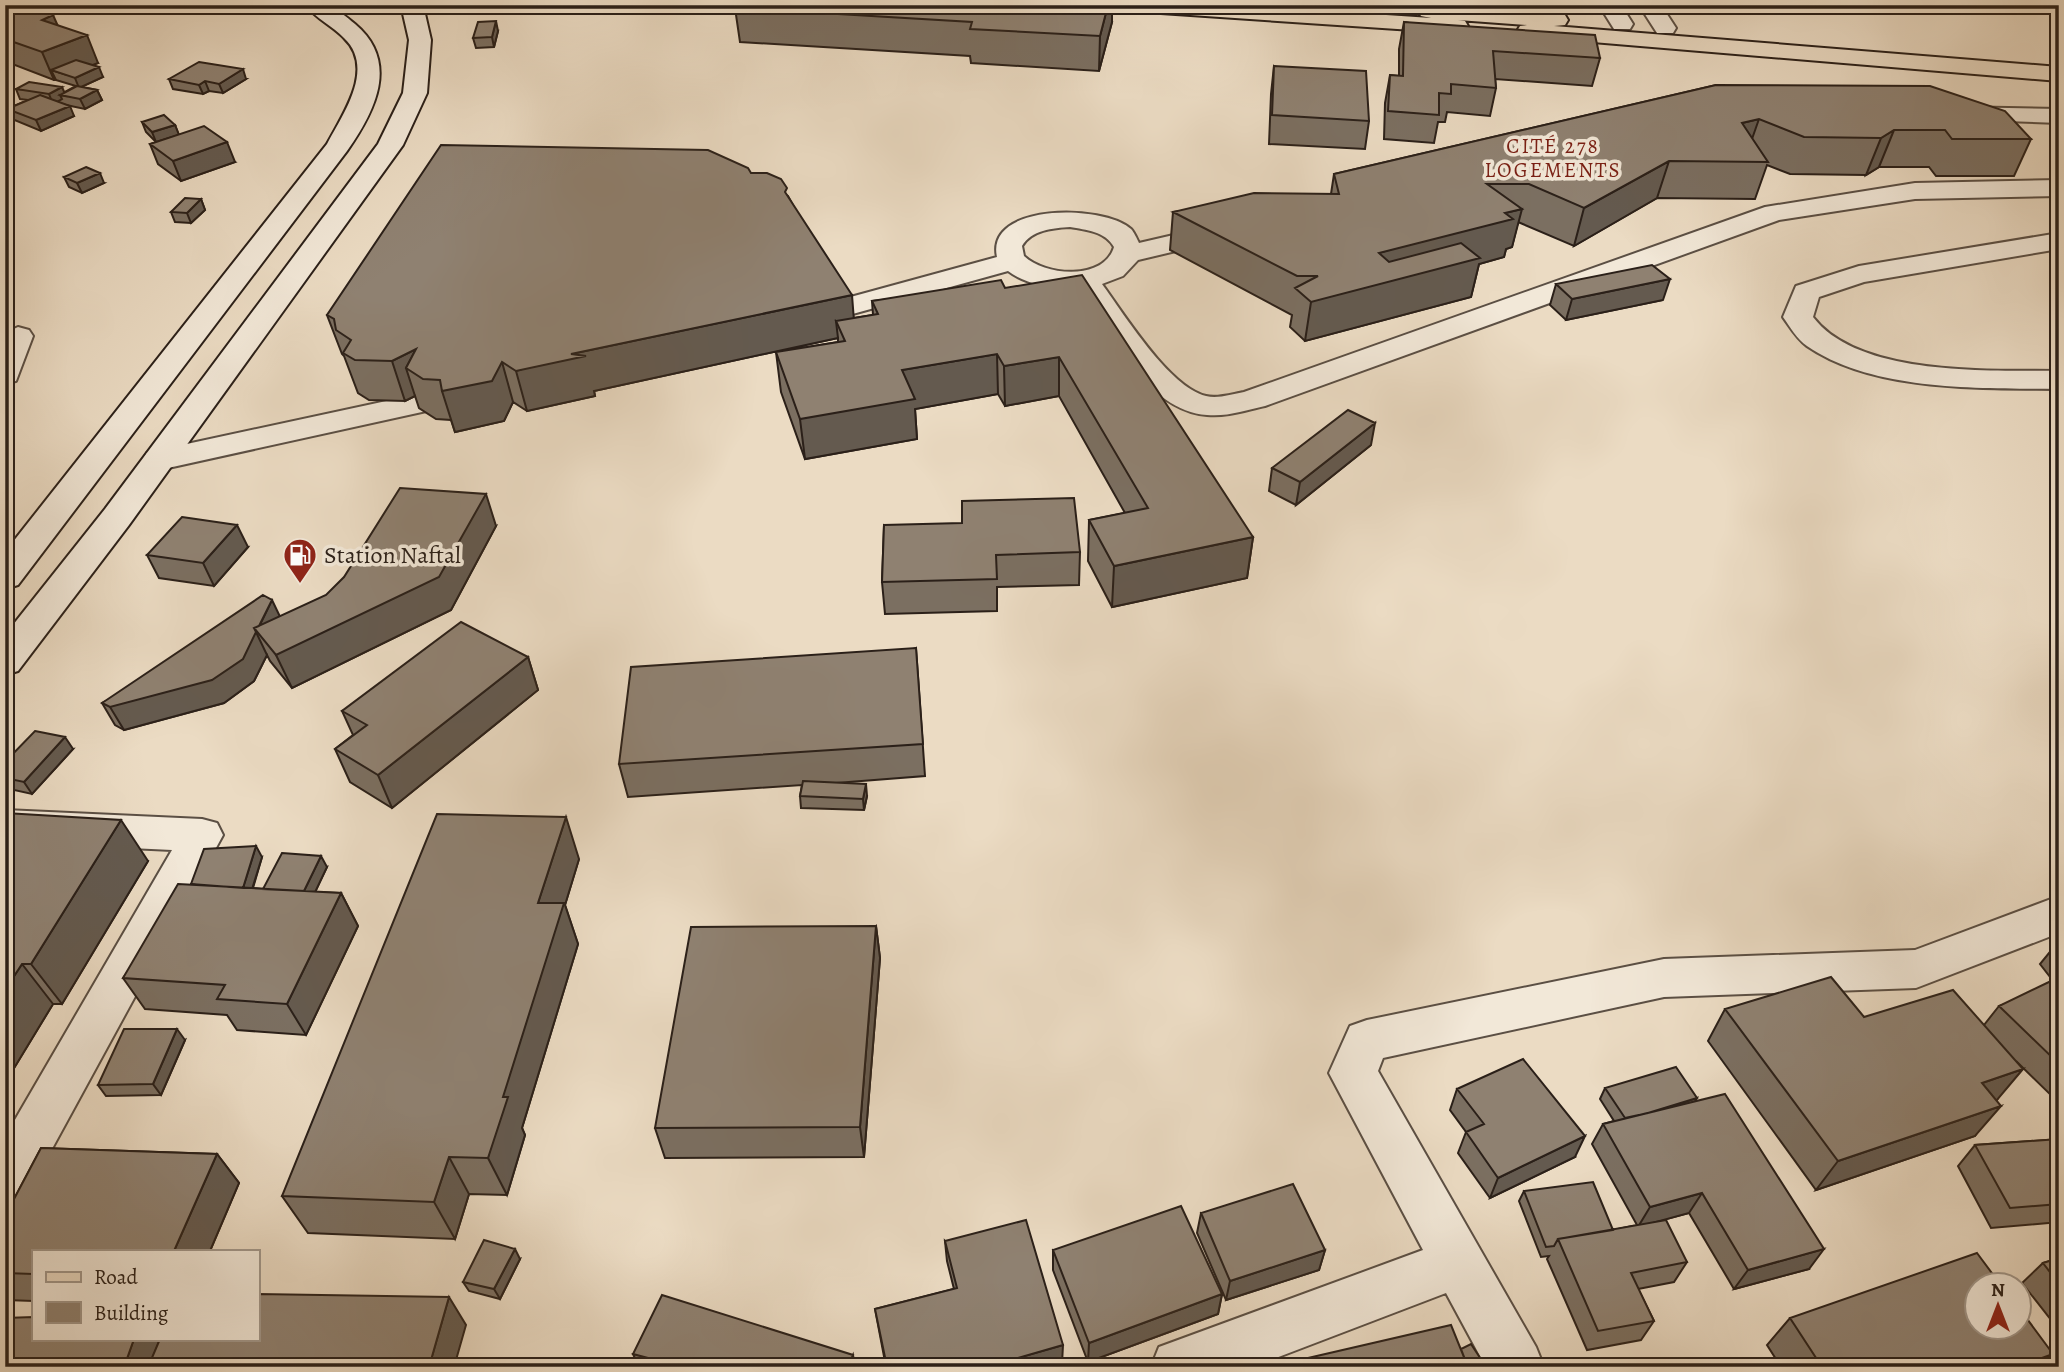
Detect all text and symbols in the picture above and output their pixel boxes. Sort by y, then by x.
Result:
district label: CITÉ 278 LOGEMENTS [1484,132,1622,184]
fuel station icon: Station Naftal [281,536,319,585]
place label: Station Naftal [324,539,461,571]
legend [32,1250,259,1340]
text: Road [94,1263,138,1291]
north arrow [1962,1270,2032,1340]
text: N [1991,1277,2005,1303]
text: Building [94,1299,169,1327]

